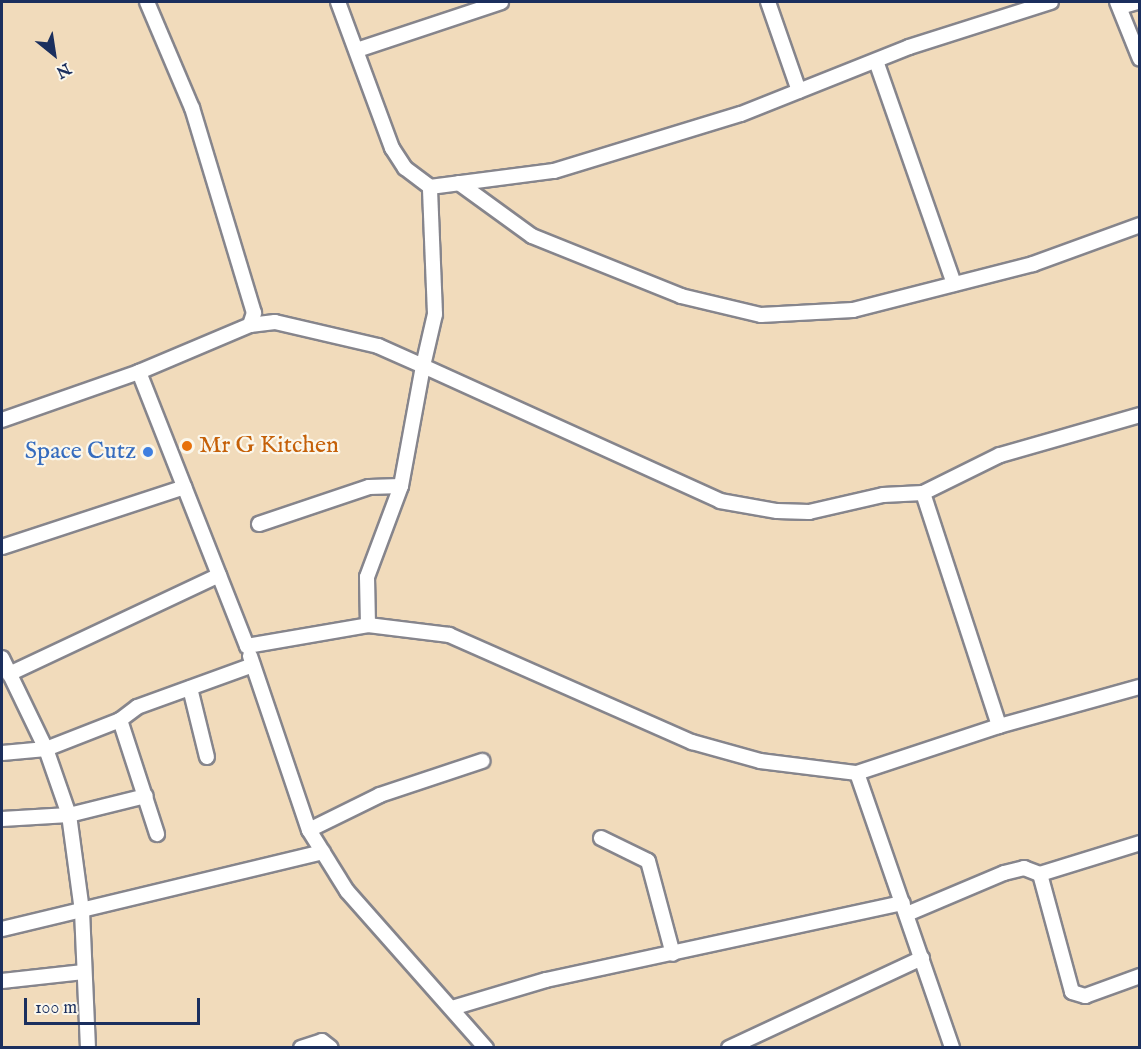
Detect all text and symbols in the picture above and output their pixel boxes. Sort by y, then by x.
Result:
north arrow [24,24,84,84]
text: N [52,57,74,82]
place label: Mr G Kitchen [199,432,339,460]
place label: Space Cutz [25,438,136,466]
marker: Mr G Kitchen [180,439,194,453]
marker: Space Cutz [141,445,155,459]
scale bar [27,986,202,1024]
text: 100 m [35,997,77,1020]

